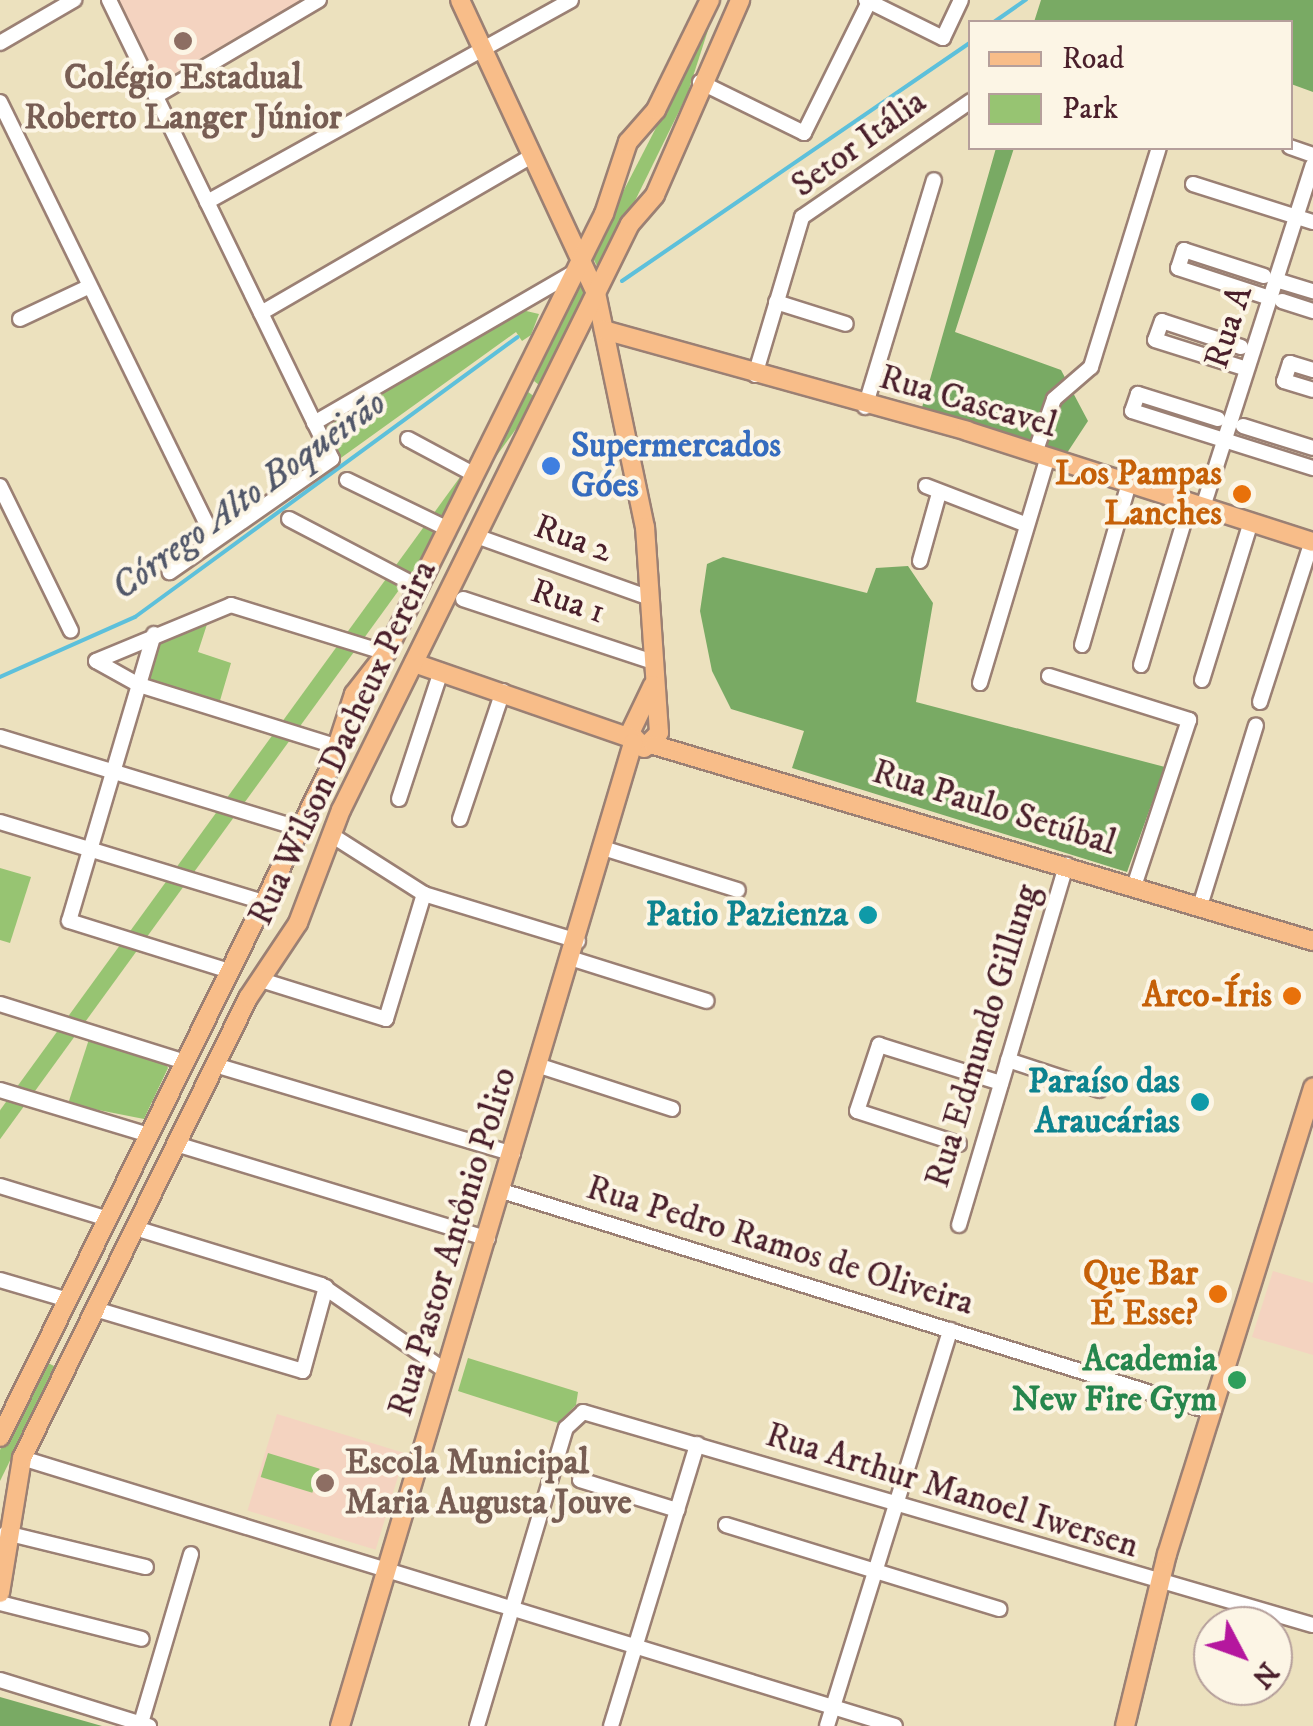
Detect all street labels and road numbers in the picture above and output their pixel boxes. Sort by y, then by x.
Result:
street label: Setor Itália [784,81,934,207]
street label: Rua A [1196,280,1262,374]
street label: Rua Cascavel [874,357,1062,447]
street label: Rua 2 [528,506,618,572]
street label: Rua Wilson Dacheux Pereira [240,554,446,932]
street label: Rua 1 [526,570,610,634]
street label: Rua Paulo Setúbal [867,751,1121,865]
street label: Rua Edmundo Gillung [917,879,1049,1193]
street label: Rua Pastor Antônio Polito [380,1062,526,1422]
street label: Rua Pedro Ramos de Oliveira [581,1167,979,1325]
street label: Rua Arthur Manoel Iwersen [761,1414,1143,1568]

